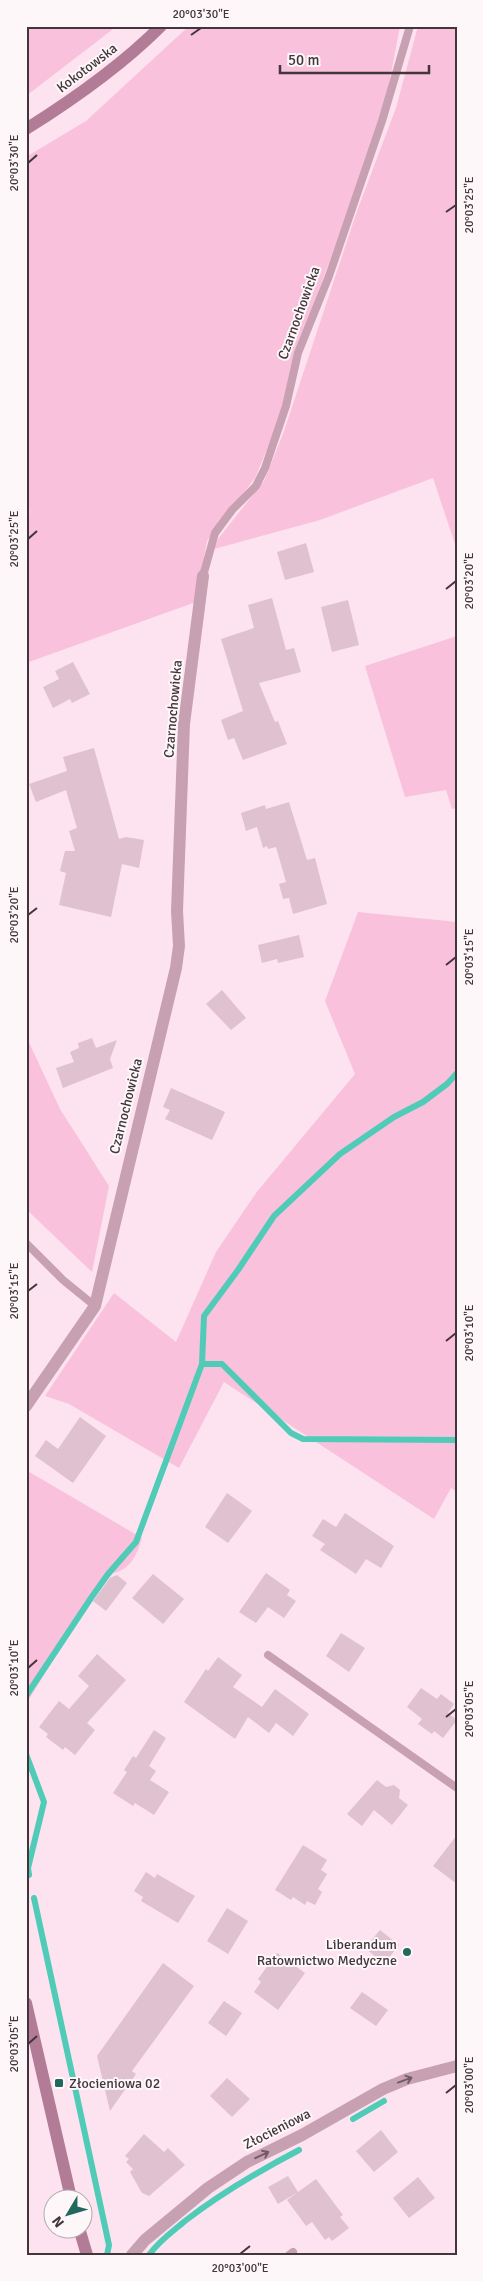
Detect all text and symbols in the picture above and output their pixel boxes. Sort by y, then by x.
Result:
text: 20°03'30"E [172,7,230,22]
street label: Kokotowska [53,40,121,96]
scale bar [280,42,429,74]
text: 50 m [288,51,319,69]
text: 20°03'30"E [7,134,22,192]
text: 20°03'25"E [462,176,477,234]
street label: Czarnochowicka [274,264,324,362]
text: 20°03'25"E [7,510,22,568]
text: 20°03'20"E [462,552,477,610]
street label: Czarnochowicka [160,659,186,759]
text: 20°03'20"E [7,886,22,944]
text: 20°03'15"E [462,928,477,986]
street label: Czarnochowicka [106,1056,146,1156]
text: 20°03'15"E [7,1262,22,1320]
text: 20°03'10"E [462,1304,477,1362]
text: 20°03'10"E [7,1639,22,1697]
text: 20°03'05"E [462,1680,477,1738]
place label: Liberandum Ratownictwo Medyczne [257,1936,397,1969]
marker: Liberandum Ratownictwo Medyczne [401,1946,413,1958]
text: 20°03'05"E [7,2015,22,2073]
text: 20°03'00"E [462,2056,477,2114]
place label: Złocieniowa 02 [69,2075,160,2092]
one-way arrow [397,2075,413,2084]
marker: Złocieniowa 02 [53,2077,65,2089]
street label: Złocieniowa [241,2105,313,2153]
one-way arrow [254,2149,269,2159]
north arrow [42,2188,92,2238]
text: N [48,2213,68,2231]
text: 20°03'00"E [211,2261,269,2276]

